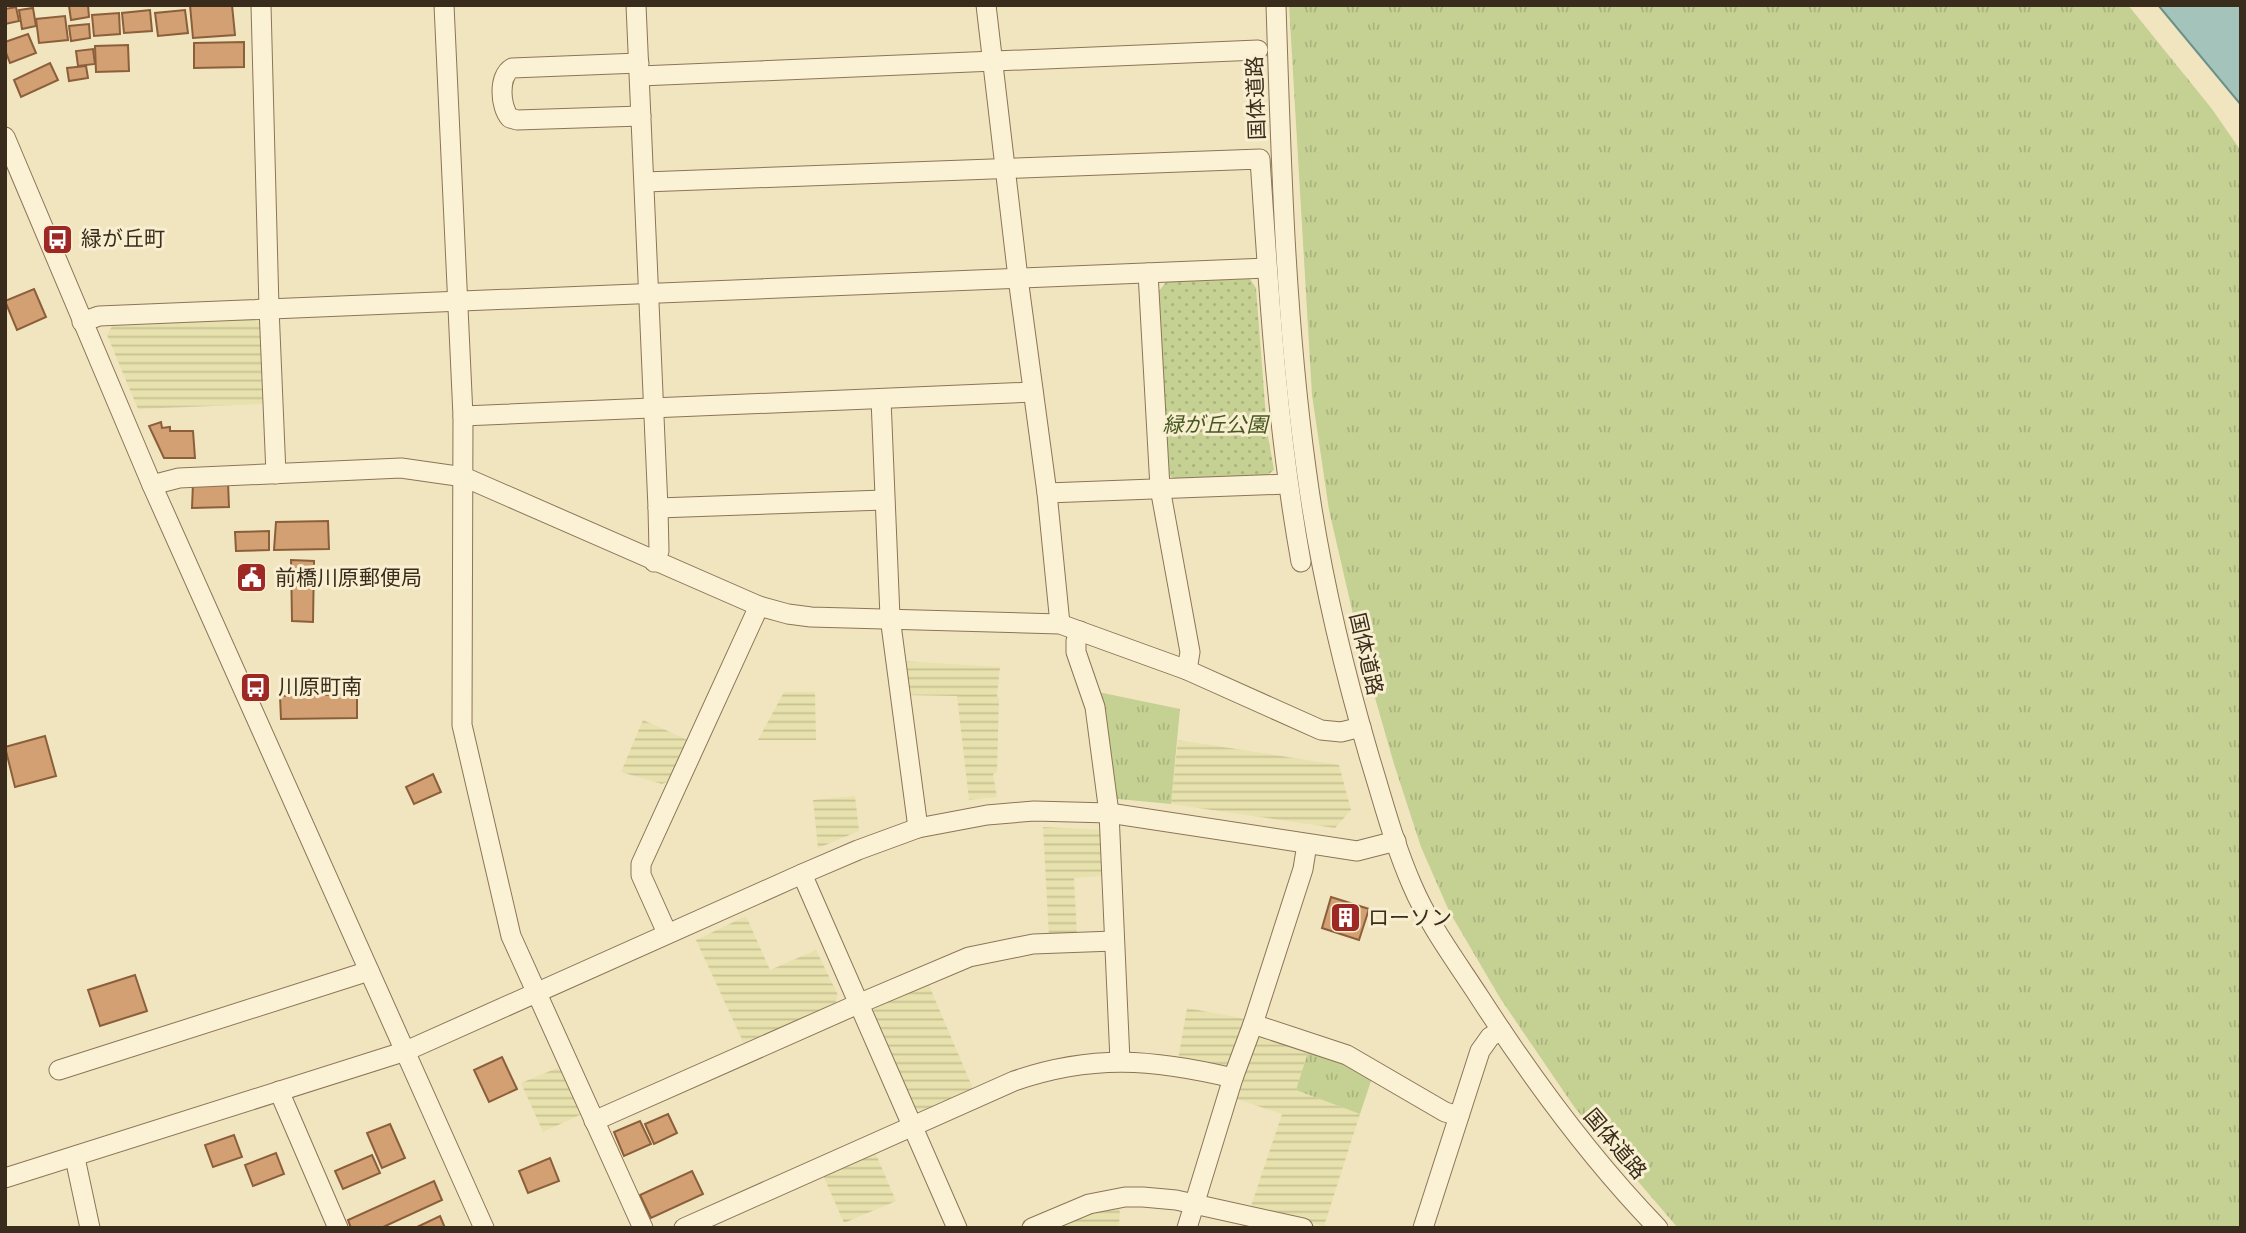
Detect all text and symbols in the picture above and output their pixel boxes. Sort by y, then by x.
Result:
street label: 国体道路 [1240,55,1274,140]
bus stop icon: 緑が丘町 [41,222,75,256]
place label: 緑が丘町 [81,224,165,256]
park label: 緑が丘公園 [1163,410,1270,442]
public building icon: 前橋川原郵便局 [235,561,269,595]
place label: 前橋川原郵便局 [275,563,422,595]
street label: 国体道路 [1340,610,1390,699]
bus stop icon: 川原町南 [238,670,272,704]
place label: 川原町南 [278,672,362,704]
building icon: ローソン [1328,901,1362,935]
place label: ローソン [1368,903,1452,935]
street label: 国体道路 [1575,1102,1653,1187]

